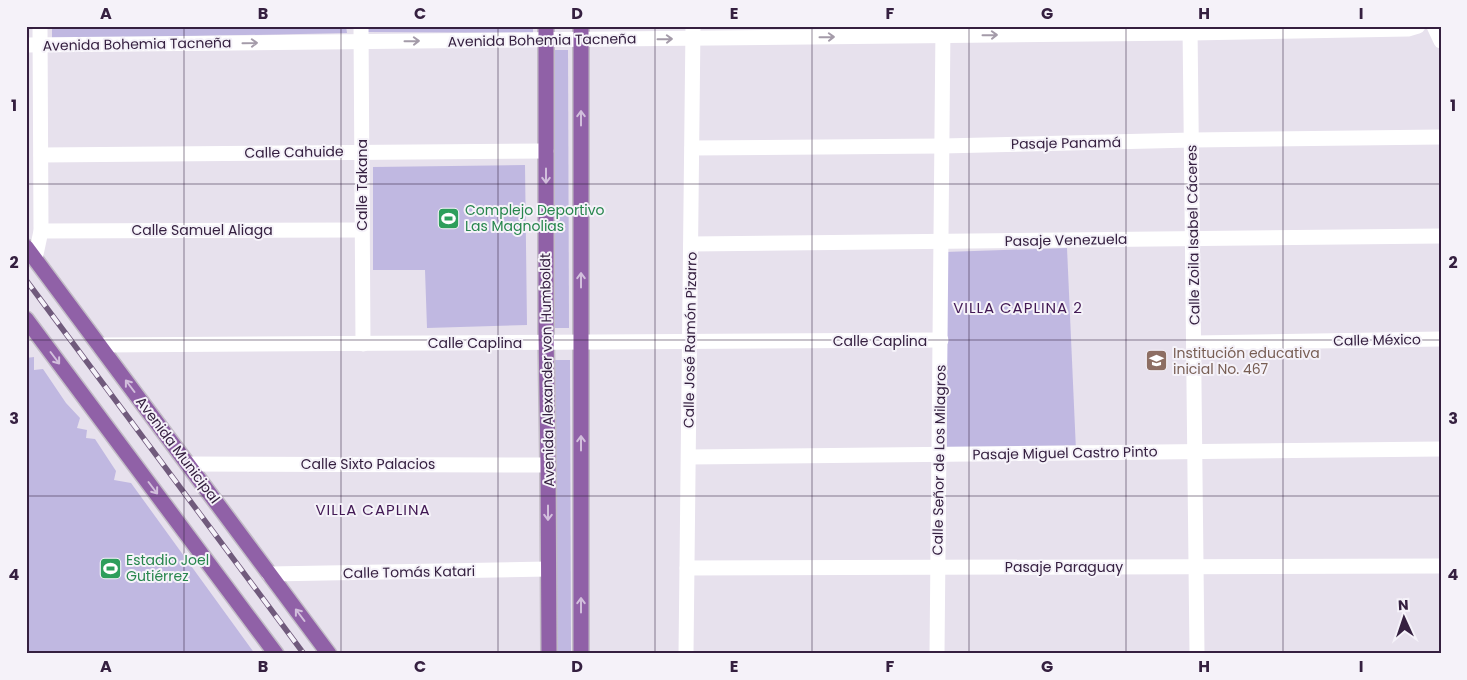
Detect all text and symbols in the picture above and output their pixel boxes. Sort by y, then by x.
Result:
text: A [100,2,112,25]
text: B [258,2,268,25]
text: C [414,2,426,25]
text: D [571,2,583,25]
text: E [730,2,738,25]
text: F [886,2,895,25]
text: G [1041,2,1053,25]
text: H [1198,2,1210,25]
text: I [1359,2,1363,25]
street label: Avenida Bohemia Tacneña [447,28,637,52]
one-way arrow [981,30,997,40]
street label: Avenida Bohemia Tacneña [42,32,232,56]
one-way arrow [818,32,835,42]
one-way arrow [656,34,672,43]
one-way arrow [404,36,420,46]
one-way arrow [242,38,258,48]
text: 1 [11,94,17,117]
text: 1 [1450,94,1456,117]
one-way arrow [576,110,586,126]
street label: Pasaje Panamá [1011,132,1121,154]
street label: Calle Takana [352,139,372,231]
street label: Calle Cahuide [244,141,344,163]
street label: Calle Zoila Isabel Cáceres [1181,145,1205,325]
one-way arrow [541,168,551,184]
place label: Complejo Deportivo Las Magnolias [465,200,605,236]
sports icon: Complejo Deportivo Las Magnolias [437,206,461,230]
street label: Calle Samuel Aliaga [131,220,273,240]
street label: Pasaje Venezuela [1004,229,1128,251]
text: 2 [9,251,19,274]
text: 2 [1448,251,1458,274]
street label: Calle José Ramón Pizarro [678,252,702,428]
street label: Avenida Alexander von Humboldt [535,253,559,487]
one-way arrow [576,272,586,288]
district label: VILLA CAPLINA 2 [953,297,1083,318]
street label: Calle México [1333,329,1421,351]
street label: Calle Caplina [833,331,927,351]
street label: Calle Caplina [428,333,522,353]
place label: Institución educativa inicial No. 467 [1173,343,1320,379]
school or university icon: Institución educativa inicial No. 467 [1145,349,1169,373]
one-way arrow [50,351,61,364]
street label: Calle Señor de Los Milagros [927,365,951,555]
one-way arrow [125,379,135,393]
street label: Avenida Municipal [131,393,225,507]
text: 3 [9,407,19,430]
text: 3 [1448,407,1458,430]
one-way arrow [576,435,586,451]
street label: Pasaje Miguel Castro Pinto [972,441,1158,465]
street label: Calle Sixto Palacios [301,454,435,474]
one-way arrow [147,481,158,494]
district label: VILLA CAPLINA [315,499,431,520]
one-way arrow [543,505,553,521]
place label: Estadio Joel Gutiérrez [126,550,209,586]
sports icon: Estadio Joel Gutiérrez [98,556,122,580]
street label: Pasaje Paraguay [1005,557,1123,577]
street label: Calle Tomás Katari [343,561,475,583]
text: 4 [9,563,20,586]
text: 4 [1448,563,1459,586]
north arrow [1380,592,1430,642]
text: N [1398,595,1409,615]
one-way arrow [576,597,586,614]
one-way arrow [295,608,305,622]
text: A [100,655,112,678]
text: B [258,655,268,678]
text: C [414,655,426,678]
text: D [571,655,583,678]
text: E [730,655,738,678]
text: F [886,655,895,678]
text: G [1041,655,1053,678]
text: H [1198,655,1210,678]
text: I [1359,655,1363,678]

